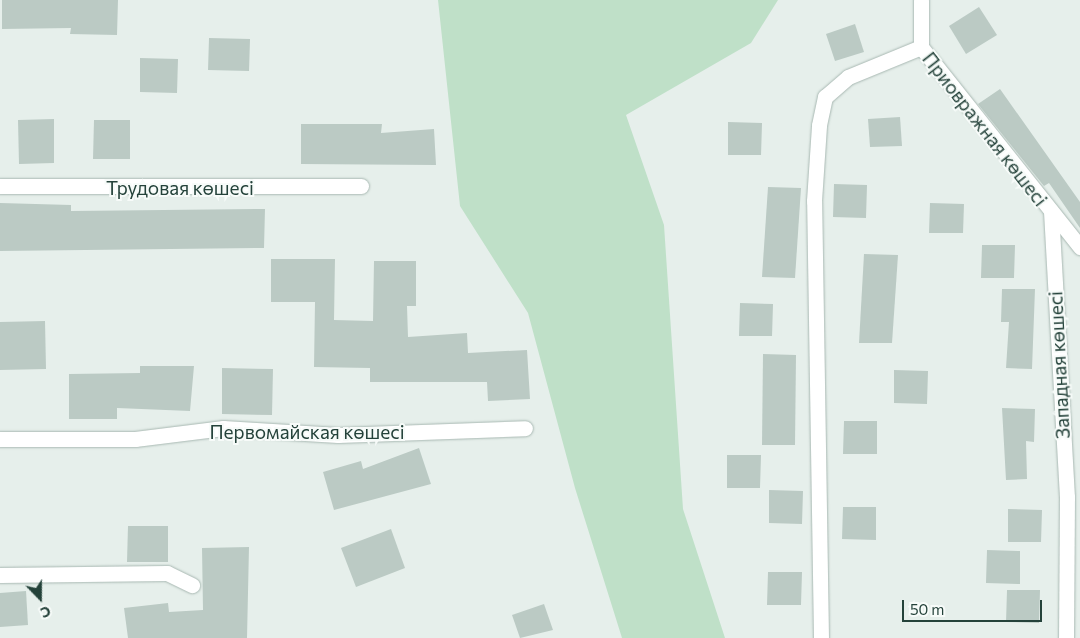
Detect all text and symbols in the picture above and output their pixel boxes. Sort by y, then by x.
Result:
street label: Приовражная көшесі [918,47,1052,211]
street label: Трудовая көшесі [106,177,254,199]
street label: Западная көшесі [1044,291,1074,439]
street label: Первомайская көшесі [209,421,405,443]
north arrow [15,573,65,623]
scale bar [905,590,1045,622]
text: 50 m [910,600,944,618]
text: С [38,603,53,622]

